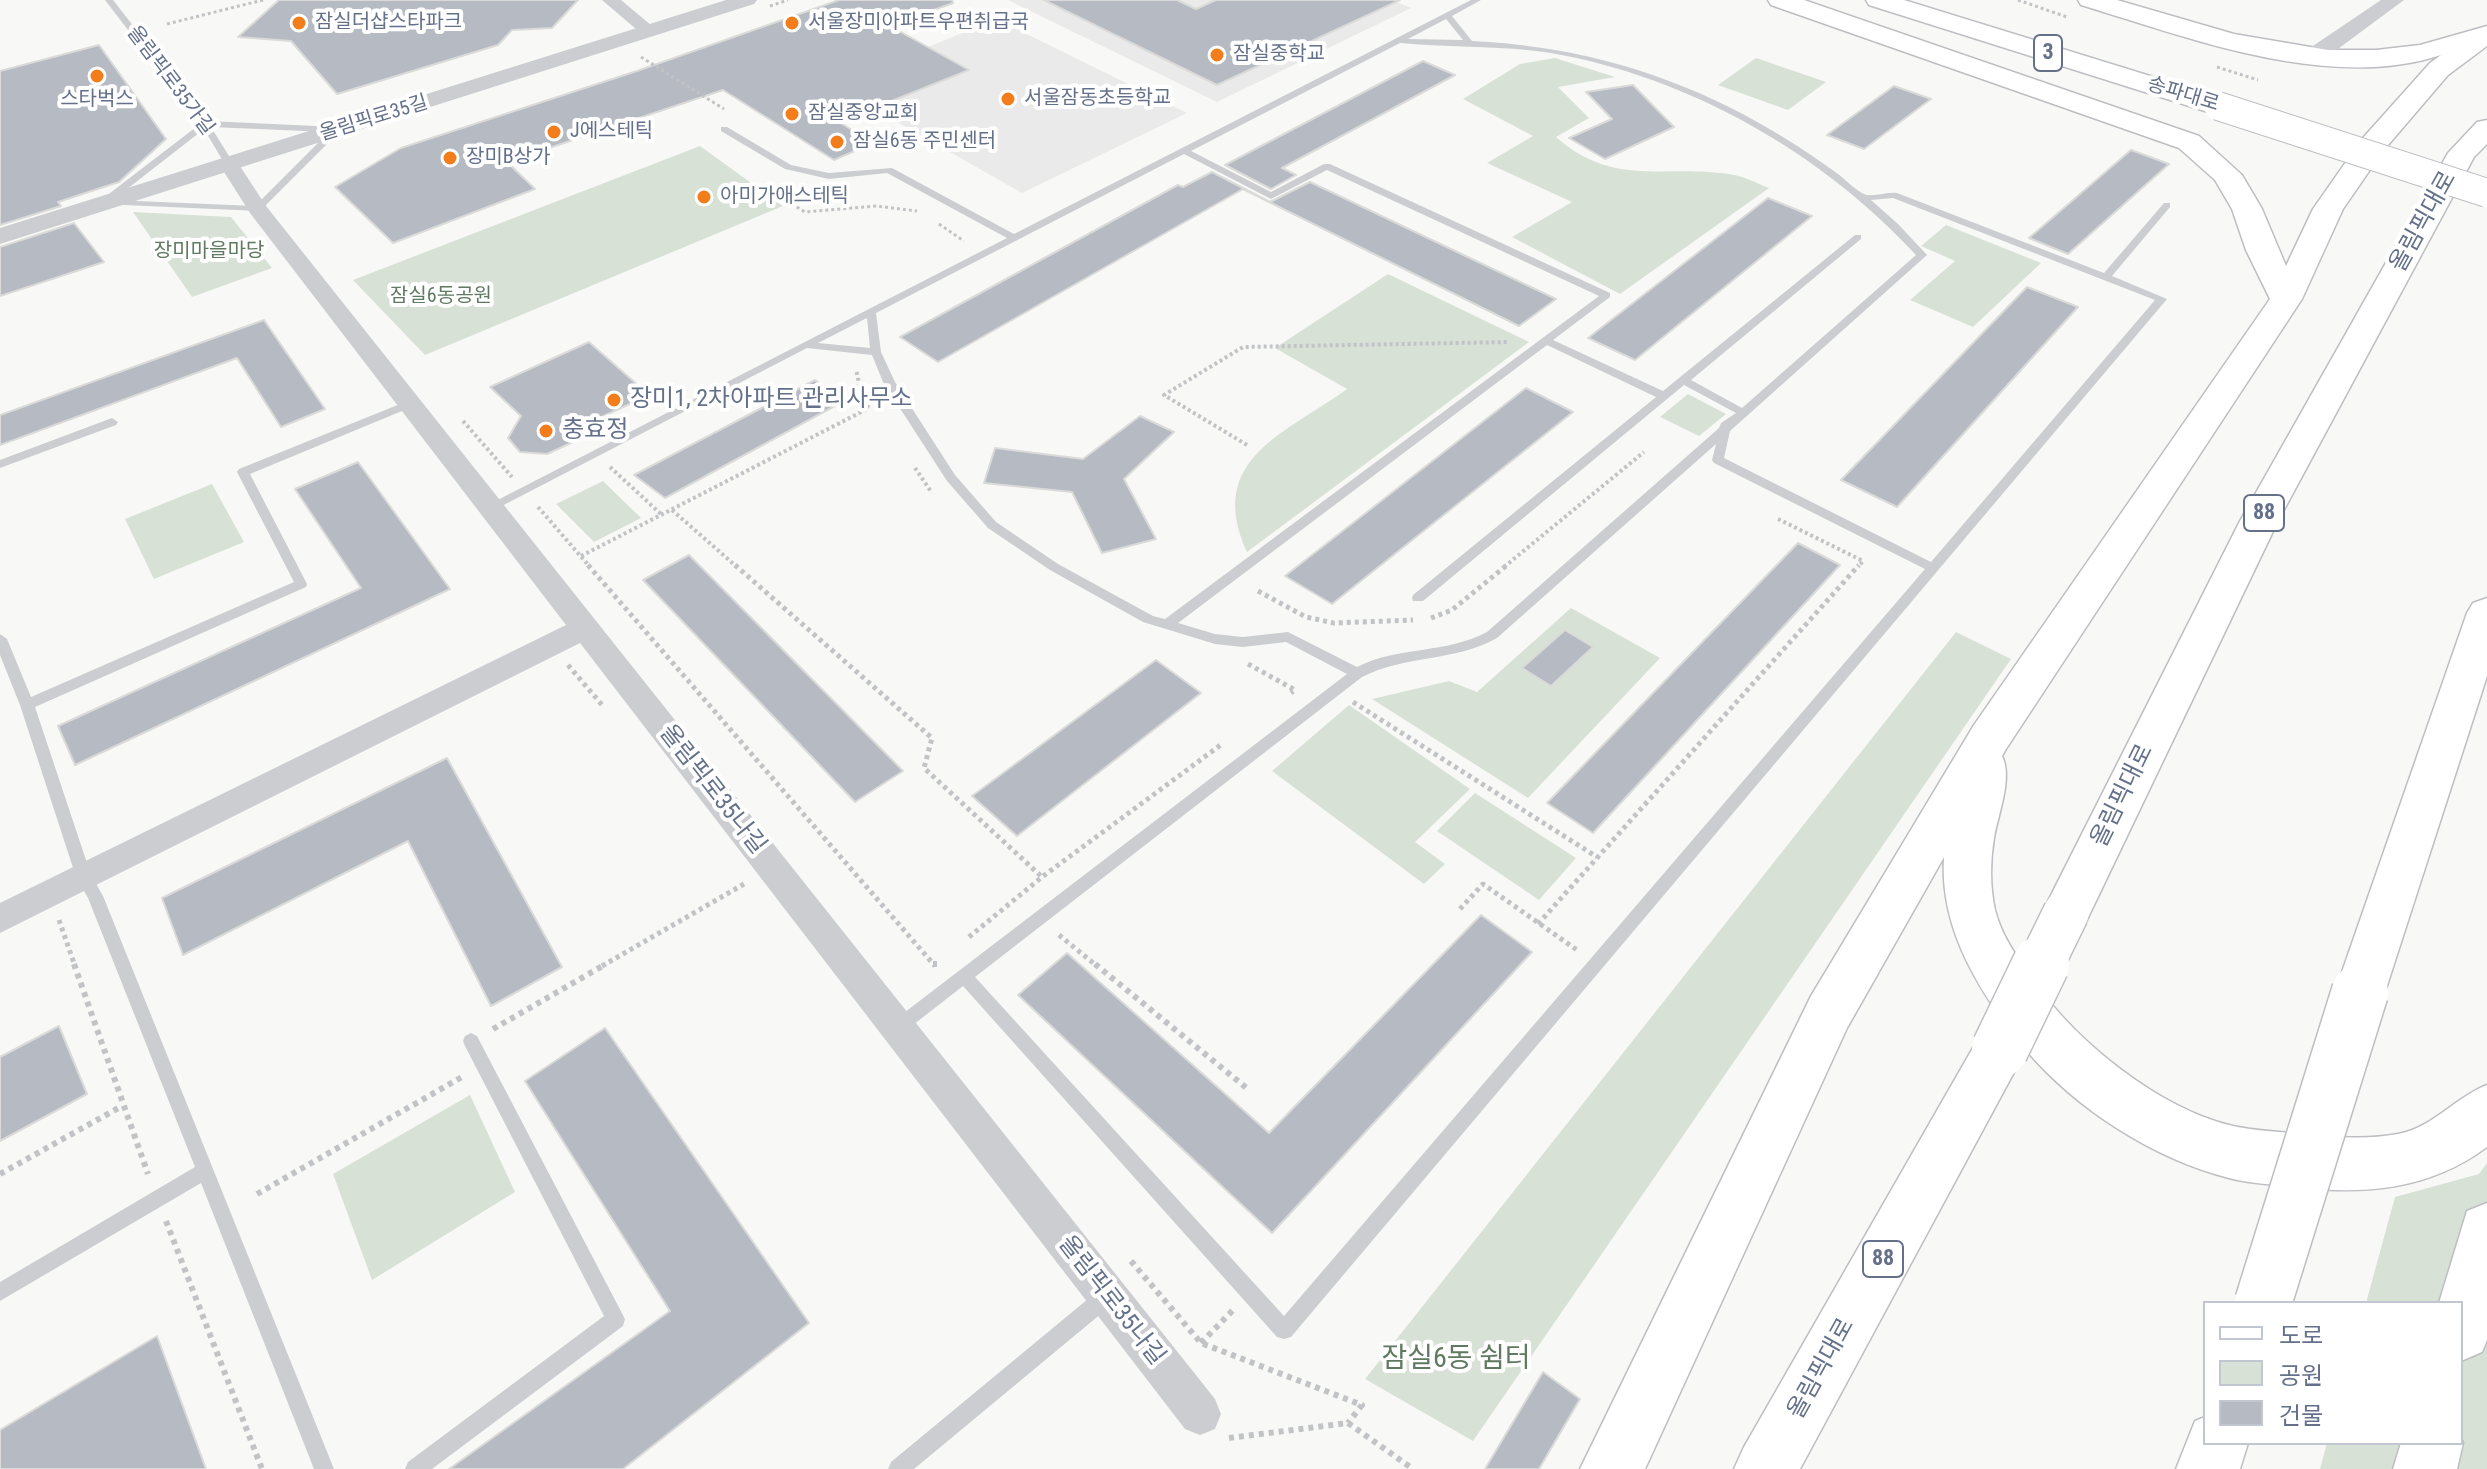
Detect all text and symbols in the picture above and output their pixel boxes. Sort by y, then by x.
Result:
place label: 잠실더샵스타파크 [315,11,462,35]
place label: 서울장미아파트우편취급국 [808,11,1029,35]
marker: 잠실더샵스타파크 [290,14,308,32]
marker: 서울장미아파트우편취급국 [783,14,801,32]
street label: 올림픽로35가길 [121,22,219,140]
road number: 3 [2034,35,2062,71]
place label: 잠실중학교 [1233,43,1325,67]
marker: 잠실중학교 [1208,46,1226,64]
marker: 스타벅스 [88,67,106,85]
street label: 송파대로 [2144,73,2222,117]
place label: 서울잠동초등학교 [1024,87,1171,111]
place label: 스타벅스 [60,88,134,112]
marker: 서울잠동초등학교 [999,90,1017,108]
street label: 올림픽로35길 [317,91,431,147]
place label: 잠실중앙교회 [808,102,918,126]
marker: 잠실중앙교회 [783,105,801,123]
place label: J에스테틱 [570,120,653,144]
marker: J에스테틱 [545,123,563,141]
place label: 잠실6동 주민센터 [853,130,996,154]
marker: 잠실6동 주민센터 [828,133,846,151]
place label: 장미B상가 [466,146,551,170]
marker: 장미B상가 [441,149,459,167]
street label: 올림픽대로 [2385,167,2463,277]
place label: 아미가애스테틱 [720,185,849,209]
marker: 아미가애스테틱 [695,188,713,206]
park label: 장미마을마당 [154,240,264,264]
park label: 잠실6동공원 [390,285,492,309]
place label: 장미1, 2차아파트 관리사무소 [630,386,912,414]
marker: 장미1, 2차아파트 관리사무소 [605,391,623,409]
place label: 충효정 [562,417,628,445]
marker: 충효정 [537,422,555,440]
road number: 88 [2244,495,2284,531]
street label: 올림픽로35나길 [653,720,771,860]
street label: 올림픽대로 [2086,740,2160,852]
street label: 올림픽로35나길 [1052,1231,1170,1371]
road number: 88 [1863,1241,1903,1277]
legend [2203,1301,2463,1445]
street label: 올림픽대로 [1783,1314,1861,1424]
text: 도로 [2279,1322,2323,1350]
park label: 잠실6동 쉼터 [1381,1343,1531,1377]
text: 공원 [2279,1362,2323,1390]
text: 건물 [2279,1402,2323,1430]

